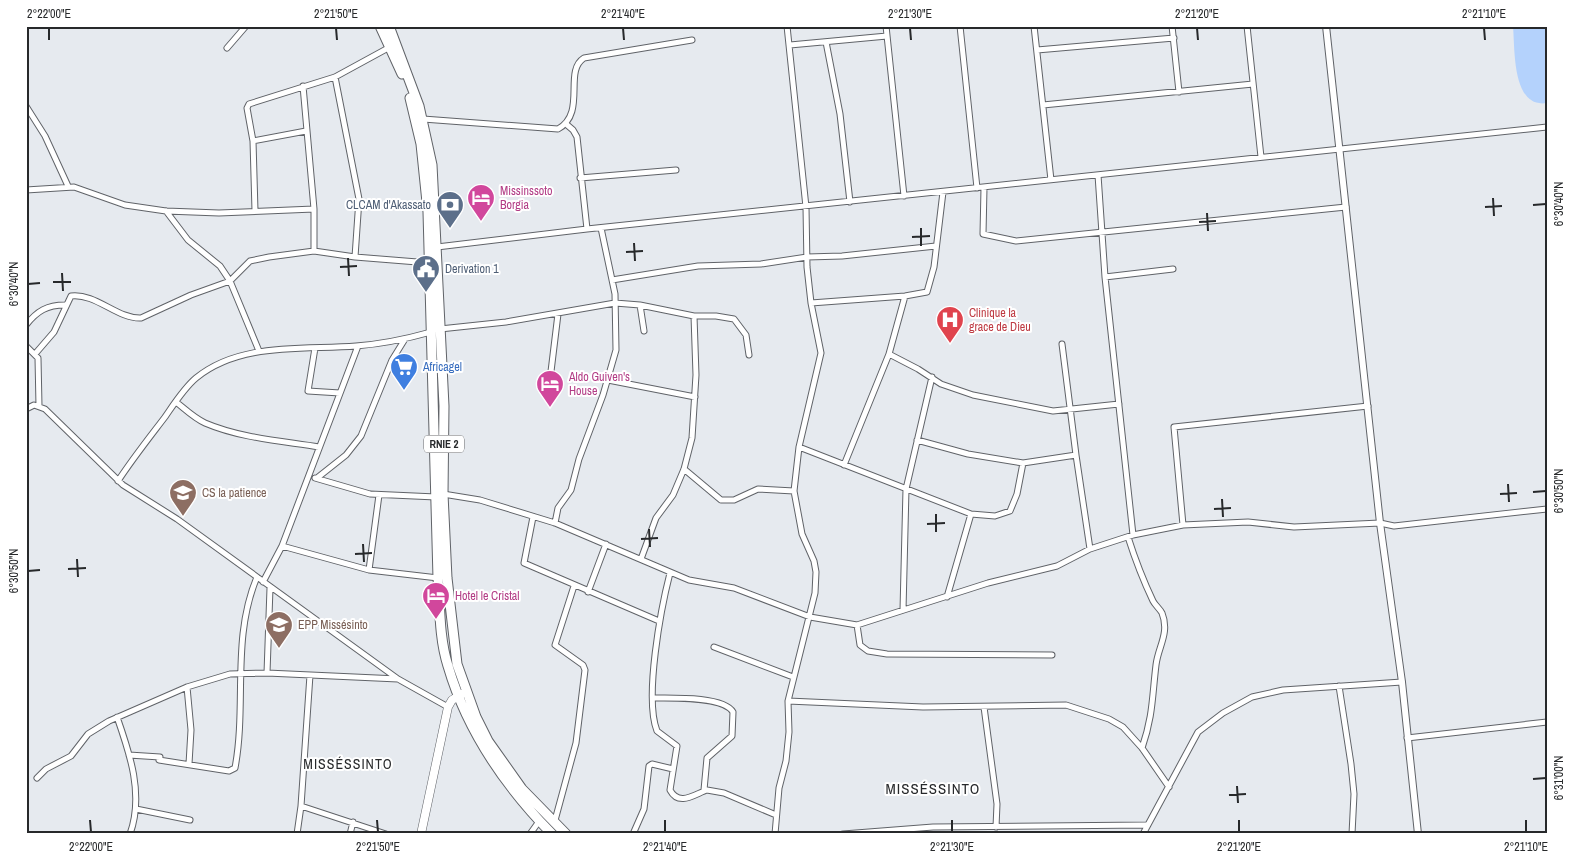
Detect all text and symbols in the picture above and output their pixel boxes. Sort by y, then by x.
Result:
text: 2°22'00"E [27,6,71,22]
text: 2°21'50"E [314,6,358,22]
text: 2°21'40"E [601,6,645,22]
text: 2°21'30"E [888,6,932,22]
text: 2°21'20"E [1175,6,1219,22]
text: 2°21'10"E [1462,6,1506,22]
text: 6°30'40"N [1551,182,1567,226]
hotel icon: Missinssoto Borgia [466,183,496,222]
place label: Missinssoto Borgia [500,183,553,213]
bank icon: CLCAM d'Akassato [435,190,465,229]
place label: CLCAM d'Akassato [346,197,431,213]
public building icon: Derivation 1 [411,254,441,293]
place label: Derivation 1 [445,261,499,277]
text: 6°30'40"N [6,262,22,306]
hospital icon: Clinique la grace de Dieu [935,305,965,344]
place label: Clinique la grace de Dieu [969,305,1031,335]
supermarket icon: Africagel [389,352,419,391]
place label: Africagel [422,359,462,375]
hotel icon: Aldo Guiven's House [535,369,565,408]
place label: Aldo Guiven's House [568,369,630,399]
road number: RNIE 2 [424,436,464,452]
text: 6°30'50"N [1551,469,1567,513]
school or university icon: CS la patience [168,478,198,517]
place label: CS la patience [202,485,267,501]
text: 6°30'50"N [6,549,22,593]
hotel icon: Hotel le Cristal [421,581,451,620]
place label: Hotel le Cristal [455,588,520,604]
school or university icon: EPP Missésinto [264,610,294,649]
place label: EPP Missésinto [298,617,368,633]
district label: MISSÉSSINTO [303,755,393,773]
text: 6°31'00"N [1551,756,1567,800]
district label: MISSÉSSINTO [886,778,980,799]
text: 2°22'00"E [69,839,113,855]
text: 2°21'50"E [356,839,400,855]
text: 2°21'40"E [643,839,687,855]
text: 2°21'30"E [930,839,974,855]
text: 2°21'20"E [1217,839,1261,855]
text: 2°21'10"E [1504,839,1548,855]

